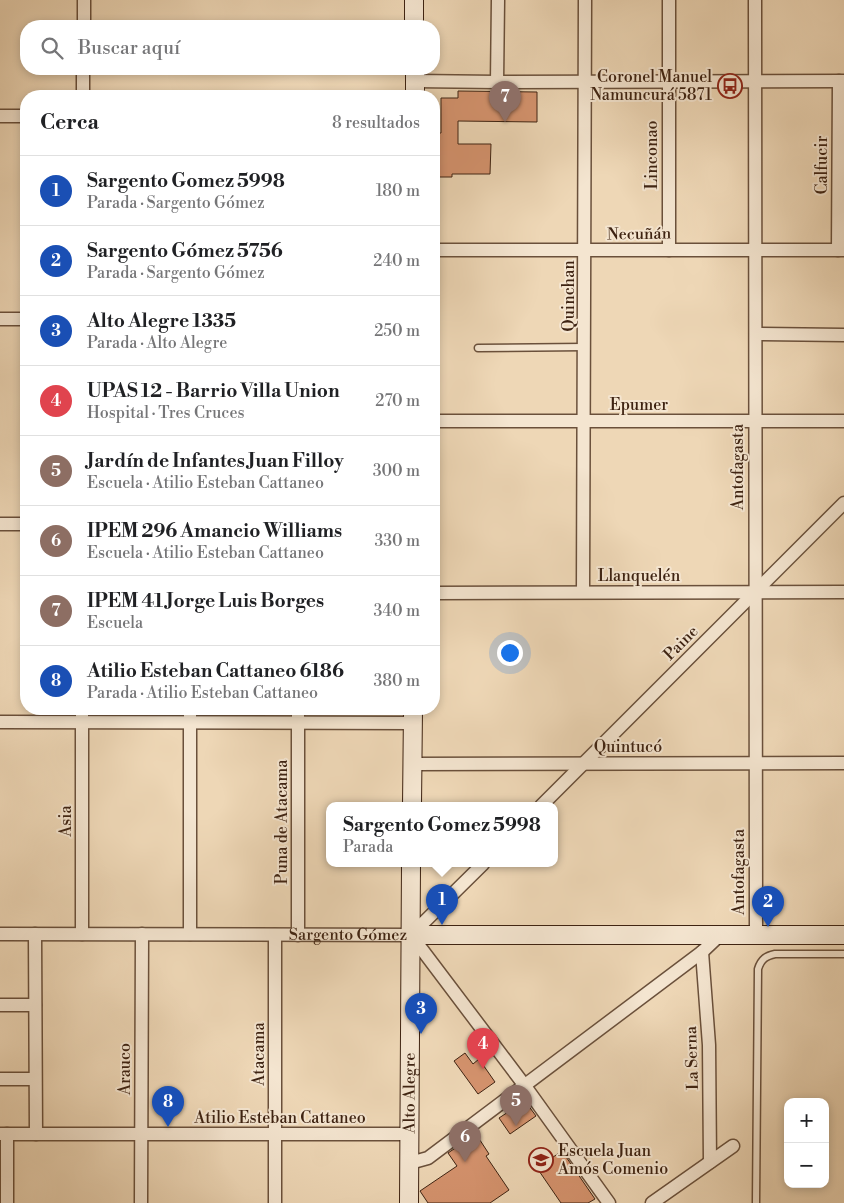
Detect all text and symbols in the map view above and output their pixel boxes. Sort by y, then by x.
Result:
search box [20,20,440,75]
icon: search [38,34,66,62]
text: Buscar aquí [78,36,180,60]
place label: Coronel Manuel Namuncurá 5871 [590,67,712,105]
bus stop icon: Coronel Manuel Namuncurá 5871 [717,73,743,99]
pin: 7 [489,81,521,122]
text: Cerca [40,110,99,136]
text: 8 resultados [332,113,420,133]
street label: Linconao [642,120,662,190]
street label: Calfucir [812,135,832,195]
text: Sargento Gomez 5998 [87,169,285,193]
text: 1 [52,181,60,201]
text: 180 m [376,181,420,201]
text: Parada · Sargento Gómez [87,193,265,213]
street label: Necuñán [607,223,672,245]
text: Sargento Gómez 5756 [87,239,283,263]
text: 2 [51,251,61,271]
text: 240 m [373,251,420,271]
street label: Quinchan [559,260,579,332]
text: Parada · Sargento Gómez [87,263,265,283]
text: Alto Alegre 1335 [87,309,236,333]
text: 3 [51,321,61,341]
text: 250 m [374,321,420,341]
text: Parada · Alto Alegre [87,333,227,353]
text: UPAS 12 - Barrio Villa Union [87,379,340,403]
text: 4 [51,391,61,411]
text: 270 m [375,391,420,411]
street label: Epumer [610,395,668,415]
text: Hospital · Tres Cruces [87,403,245,423]
street label: Antofagasta [728,423,748,511]
text: Jardín de Infantes Juan Filloy [87,449,344,473]
text: 5 [51,461,61,481]
text: 300 m [373,461,420,481]
text: Escuela · Atilio Esteban Cattaneo [87,473,324,493]
text: IPEM 296 Amancio Williams [87,519,342,543]
text: 6 [51,531,61,551]
text: 330 m [374,531,420,551]
text: Escuela · Atilio Esteban Cattaneo [87,543,324,563]
street label: Llanquelén [598,566,681,586]
text: IPEM 41 Jorge Luis Borges [87,589,324,613]
text: 7 [51,601,61,621]
text: 340 m [373,601,420,621]
text: Escuela [87,613,143,633]
street label: Paine [659,621,703,665]
your location [497,640,523,666]
text: Atilio Esteban Cattaneo 6186 [87,659,344,683]
text: 8 [51,671,61,691]
text: 380 m [373,671,420,691]
text: Parada · Atilio Esteban Cattaneo [87,683,318,703]
street label: Quintucó [594,737,662,757]
street label: Puna de Atacama [272,759,292,884]
popup [326,802,558,867]
street label: Asia [56,804,76,838]
text: Sargento Gomez 5998 [343,813,541,837]
street label: Antofagasta [729,828,749,916]
text: Parada [343,837,393,857]
pin: 1 [426,884,458,925]
pin: 2 [752,886,784,927]
street label: Sargento Gómez [289,925,407,945]
pin: 3 [405,993,437,1034]
street label: Atacama [249,1021,269,1087]
street label: La Serna [681,1025,703,1090]
pin: 4 [467,1028,499,1069]
street label: Arauco [115,1043,135,1096]
street label: Alto Alegre [399,1052,420,1135]
pin: 5 [500,1085,532,1126]
pin: 8 [152,1086,184,1127]
map controls [784,1098,829,1188]
button: + [784,1098,829,1143]
street label: Atilio Esteban Cattaneo [193,1108,366,1128]
pin: 6 [449,1121,481,1162]
place label: Escuela Juan Amós Comenio [557,1141,668,1179]
button: − [784,1143,829,1188]
school or university icon: Escuela Juan Amós Comenio [528,1147,554,1173]

